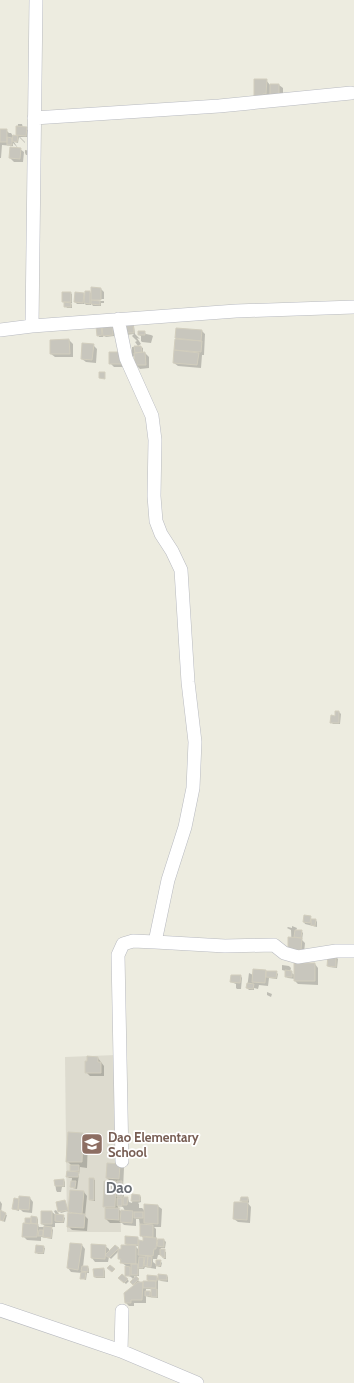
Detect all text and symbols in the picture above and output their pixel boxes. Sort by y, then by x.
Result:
place label: Dao Elementary School [108,1129,199,1160]
school or university icon: Dao Elementary School [79,1131,105,1157]
district label: Dao [106,1179,133,1197]

